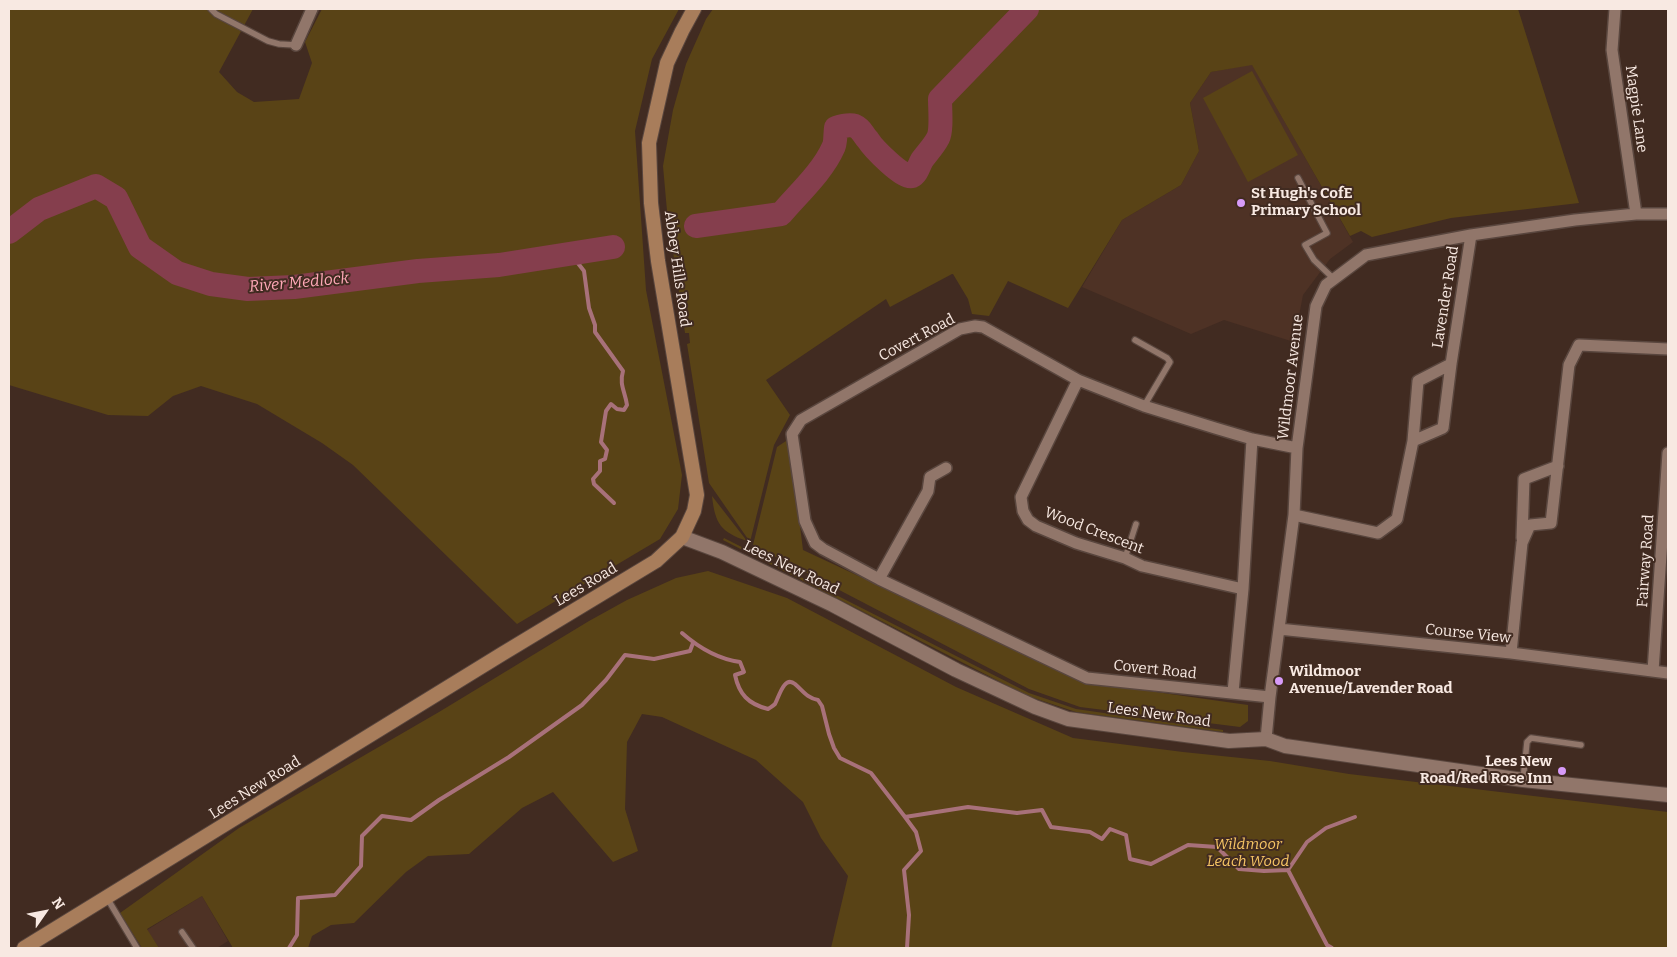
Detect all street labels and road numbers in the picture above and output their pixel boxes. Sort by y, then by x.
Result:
street label: Magpie Lane [1621,64,1651,154]
street label: Abbey Hills Road [660,210,694,328]
street label: Lavender Road [1429,245,1463,349]
street label: Covert Road [876,310,958,366]
street label: Wildmoor Avenue [1274,313,1308,441]
street label: Wood Crescent [1042,504,1146,558]
street label: Fairway Road [1634,514,1658,608]
street label: Lees New Road [740,537,842,599]
street label: Lees Road [551,559,621,611]
street label: Course View [1424,621,1512,647]
street label: Covert Road [1112,657,1198,683]
street label: Lees New Road [1106,699,1212,731]
street label: Lees New Road [206,753,304,823]

